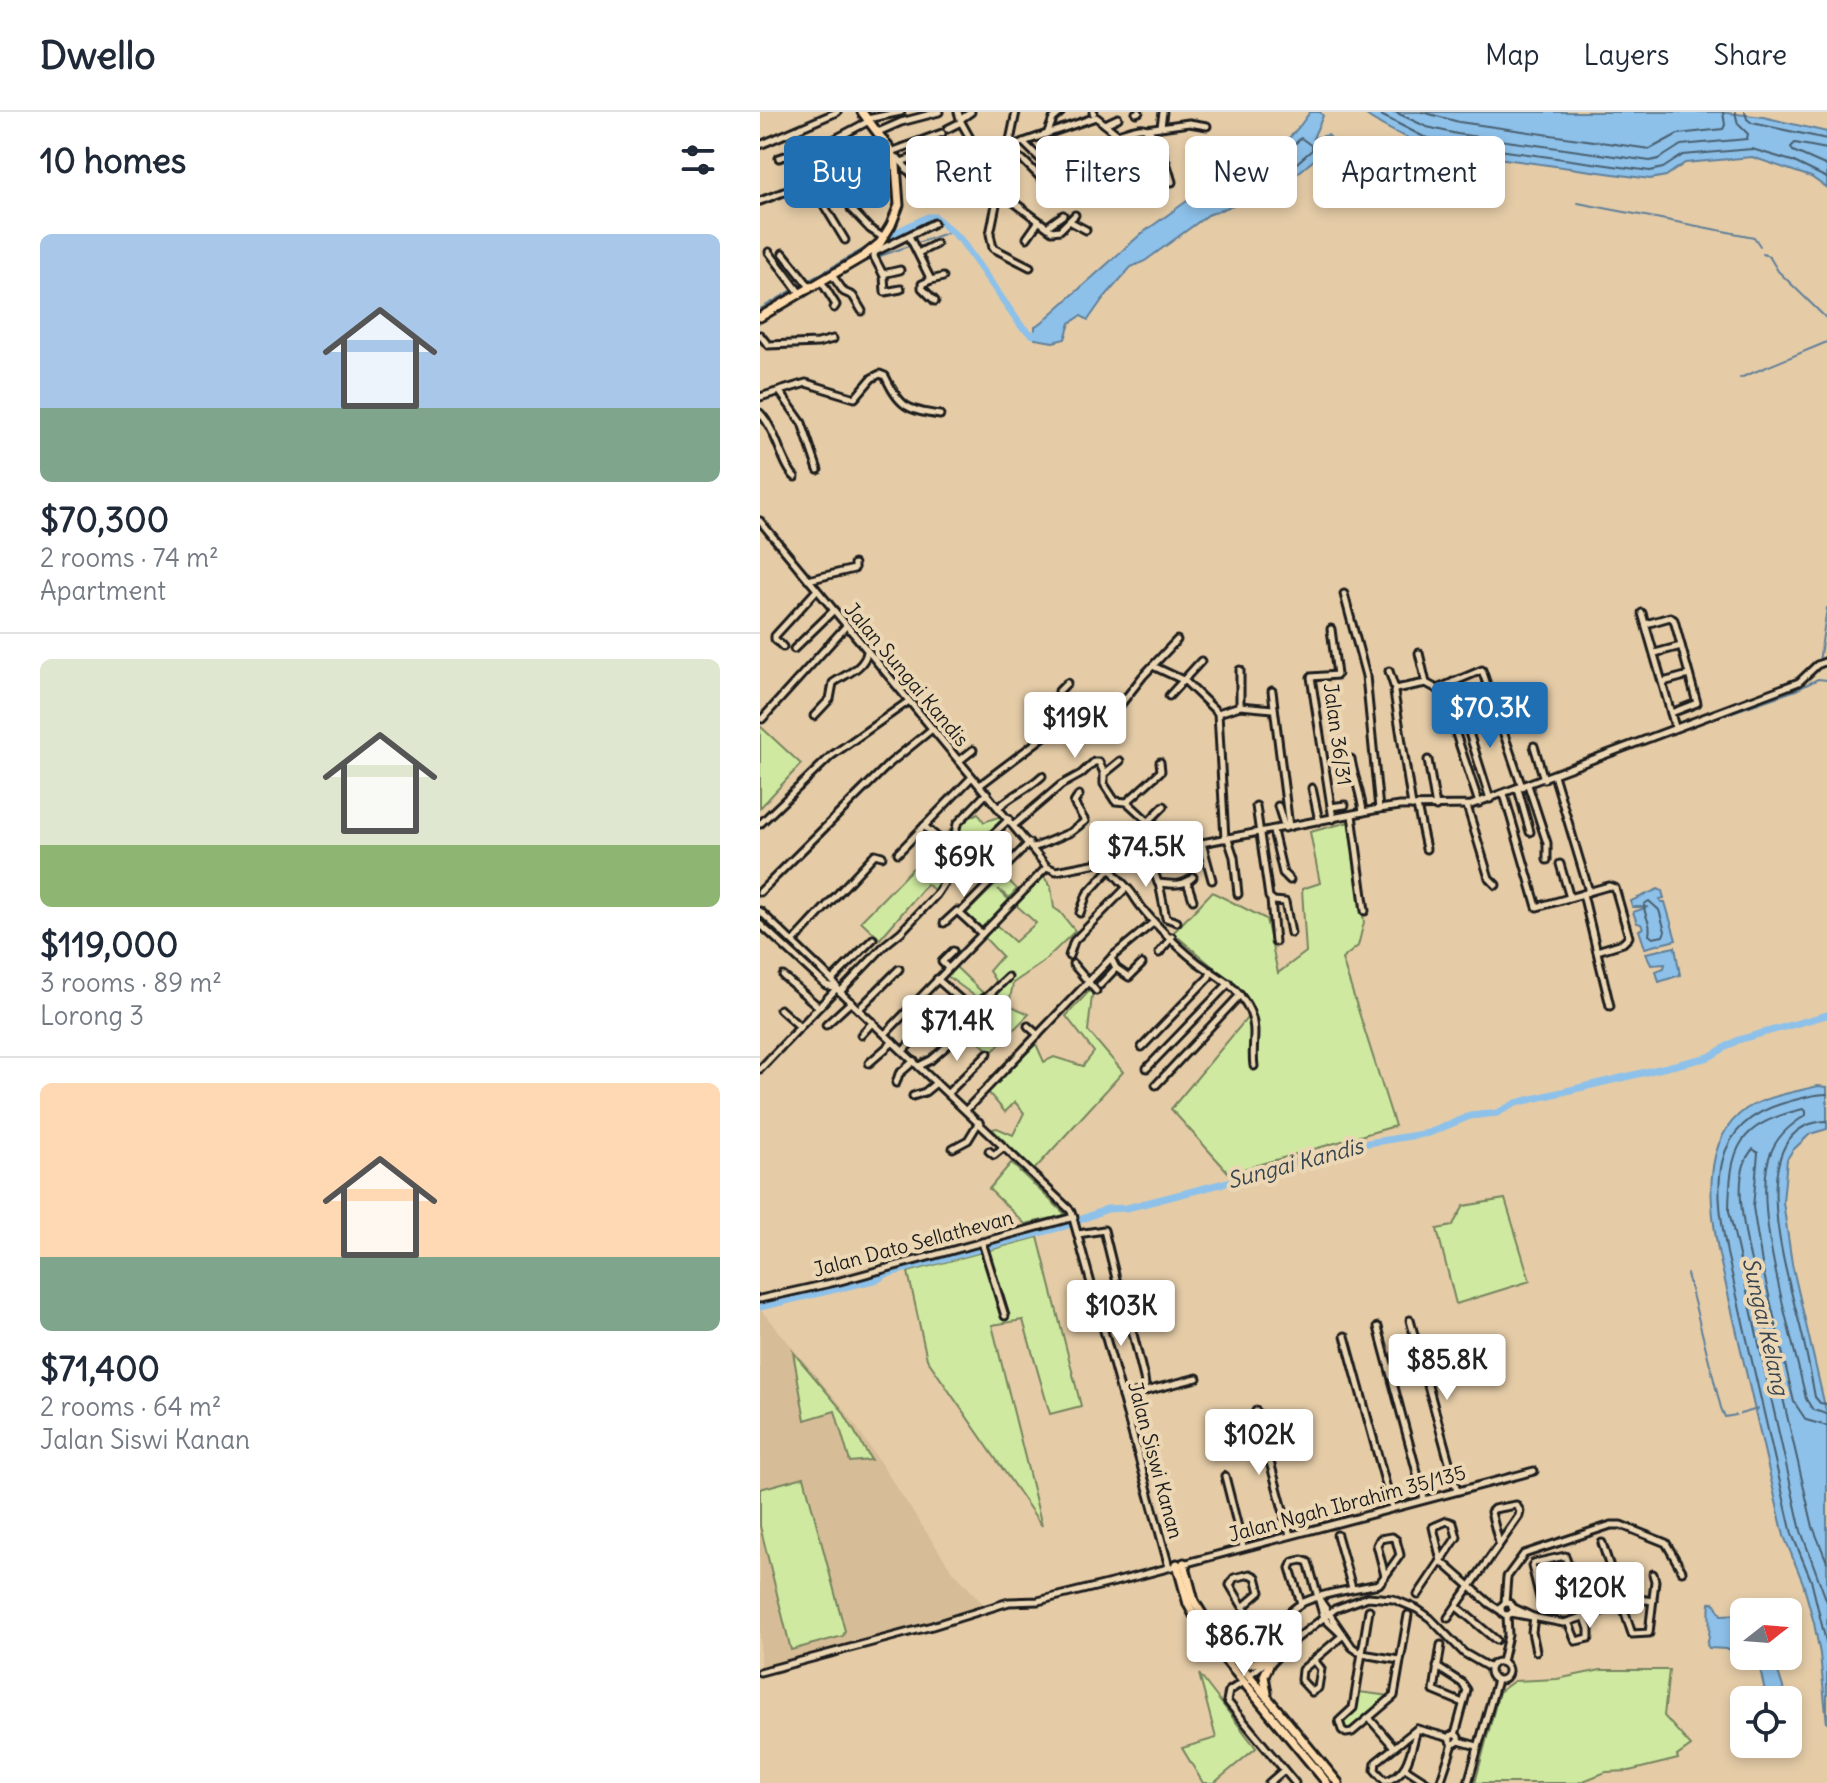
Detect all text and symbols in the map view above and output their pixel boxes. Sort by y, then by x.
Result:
text: Dwello [40,32,156,79]
text: Map [1485,37,1540,73]
text: Layers [1584,37,1670,73]
text: Share [1714,37,1787,73]
chip: Buy [784,136,890,208]
chip: Rent [906,136,1020,208]
chip: Filters [1036,136,1169,208]
chip: New [1185,136,1297,208]
chip: Apartment [1313,136,1505,208]
icon: filters [676,138,720,182]
text: 10 homes [40,139,186,182]
icon: home [308,286,452,430]
text: $70,300 [40,498,169,541]
text: 2 rooms · 74 m² [40,541,219,574]
text: Apartment [40,574,166,607]
street label: Jalan Sungai Kandis [839,597,975,751]
street label: Jalan 36/31 [1318,681,1358,787]
pin: $70.3K [1425,682,1555,750]
text: $70.3K [1450,691,1530,724]
pin: $119K [1019,692,1131,760]
text: $119K [1042,701,1108,734]
icon: home [308,711,452,855]
pin: $74.5K [1081,821,1211,889]
text: $74.5K [1107,830,1185,863]
pin: $69K [917,831,1011,899]
text: $69K [934,840,994,873]
text: $119,000 [40,923,178,966]
text: 3 rooms · 89 m² [40,966,222,999]
pin: $71.4K [892,995,1022,1063]
text: Lorong 3 [40,999,144,1032]
text: $71.4K [920,1004,994,1037]
water label: Sungai Kandis [1224,1131,1368,1195]
icon: home [308,1135,452,1279]
street label: Jalan Dato Sellathevan [810,1204,1016,1282]
water label: Sungai Kelang [1737,1255,1796,1399]
pin: $103K [1065,1280,1177,1348]
text: $103K [1085,1289,1157,1322]
pin: $85.8K [1382,1334,1512,1402]
text: $85.8K [1407,1343,1487,1376]
text: $71,400 [40,1347,160,1390]
street label: Jalan Siswi Kanan [1123,1379,1189,1541]
text: 2 rooms · 64 m² [40,1390,222,1423]
pin: $102K [1203,1409,1315,1477]
text: $102K [1223,1418,1295,1451]
text: Jalan Siswi Kanan [40,1423,250,1456]
street label: Jalan Ngah Ibrahim 35/135 [1226,1459,1468,1547]
pin: $120K [1534,1562,1646,1630]
text: $120K [1554,1571,1626,1604]
north arrow [1730,1598,1802,1670]
map controls [1730,1598,1802,1758]
pin: $86.7K [1179,1610,1309,1678]
text: $86.7K [1205,1619,1283,1652]
button: locate [1730,1686,1802,1758]

